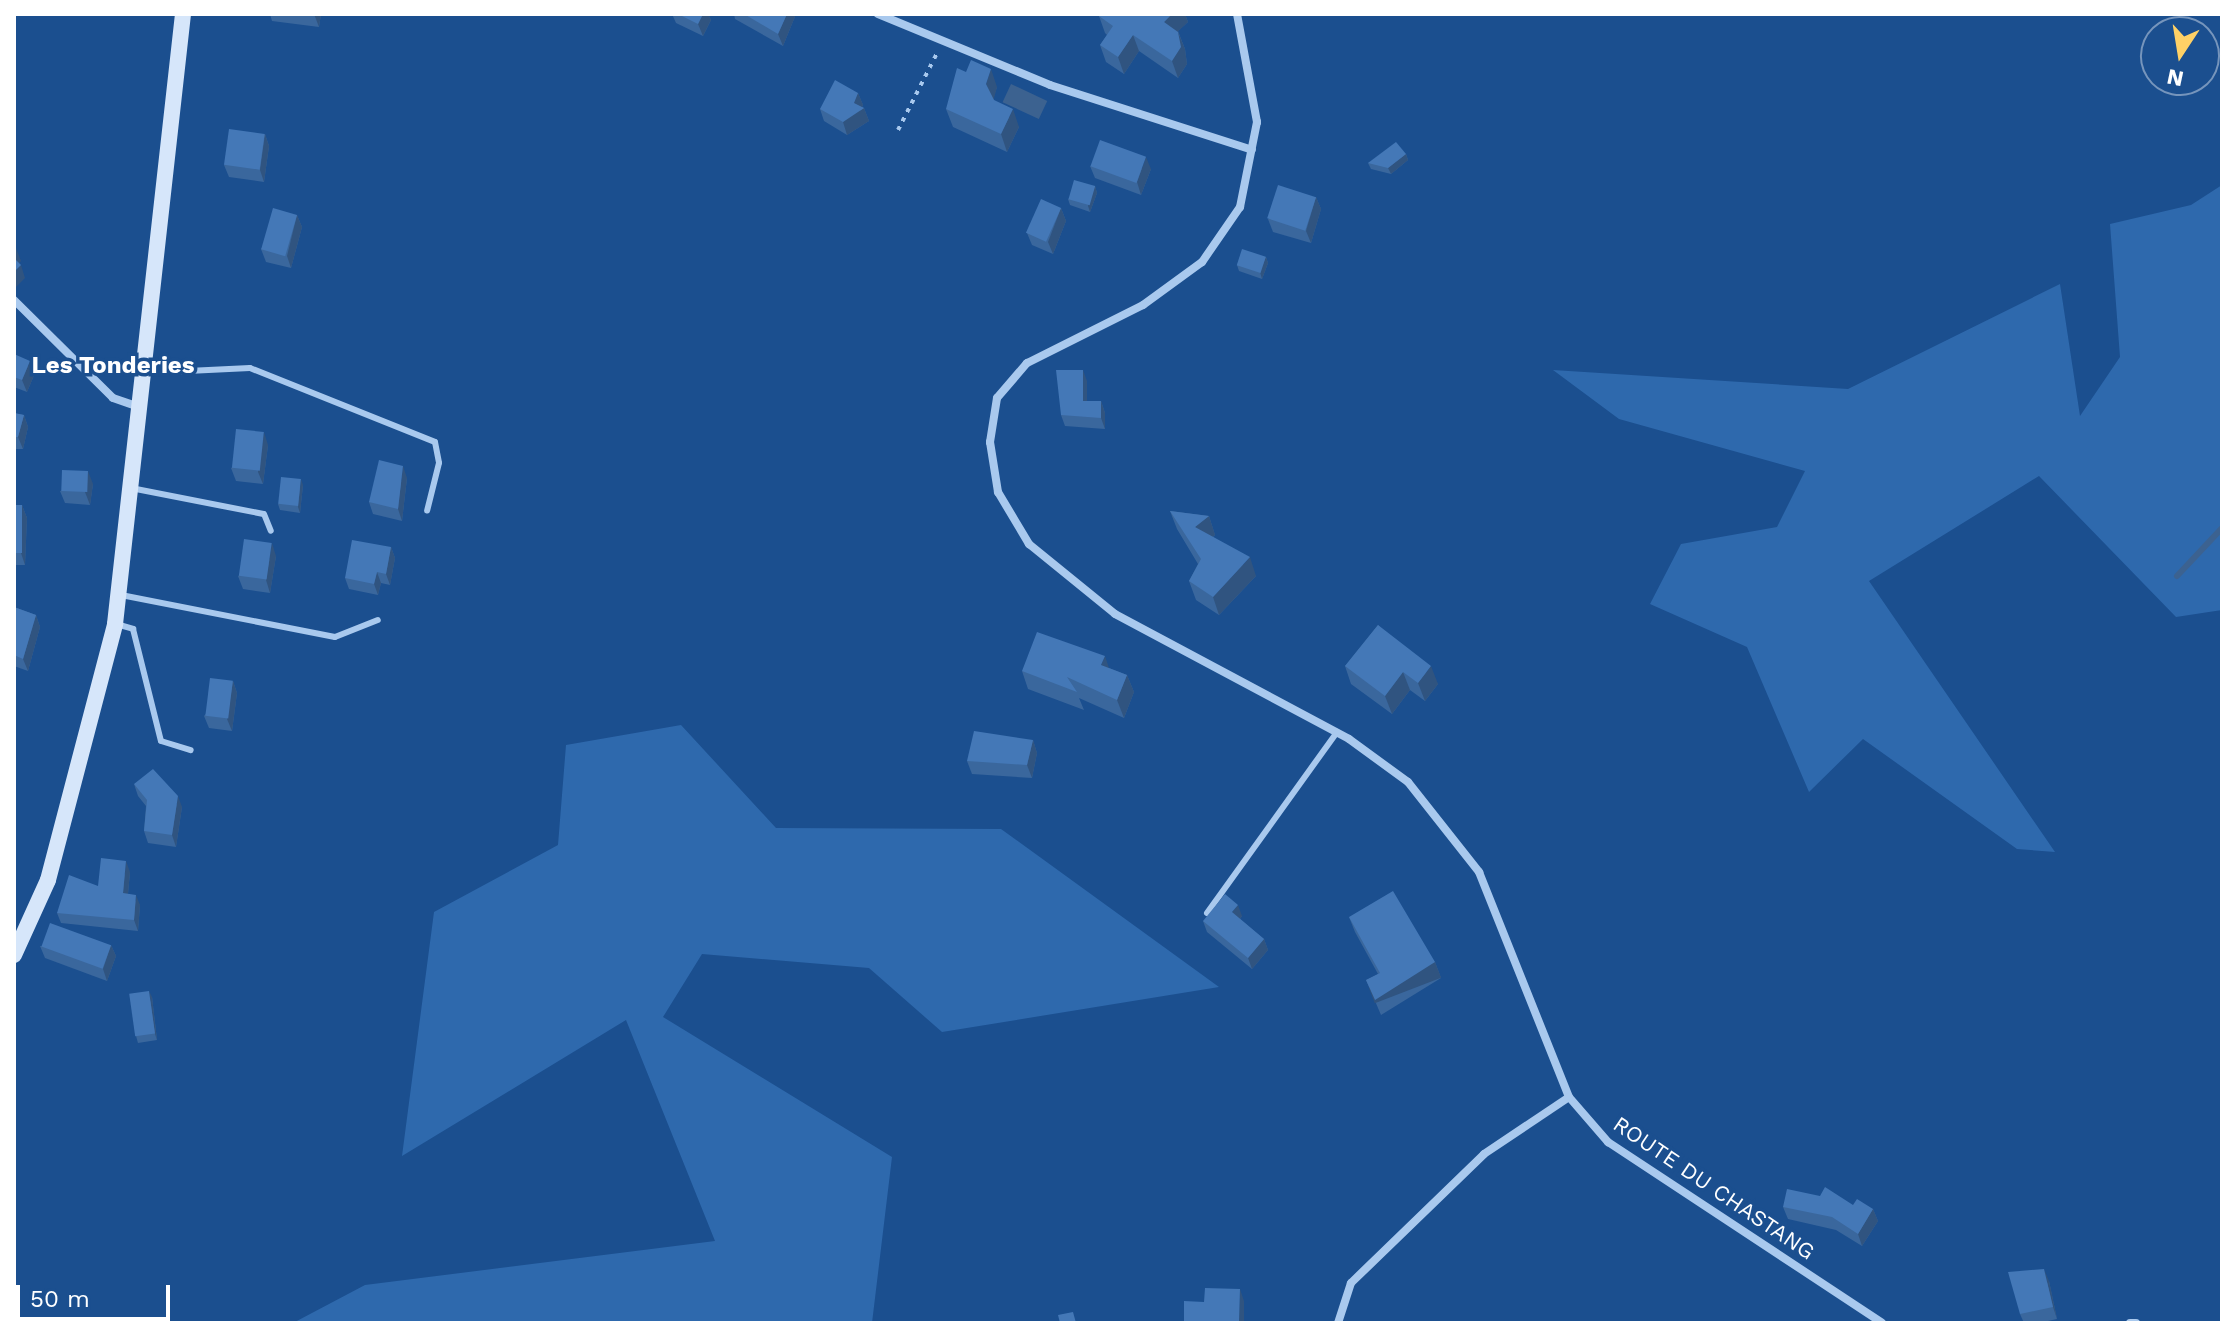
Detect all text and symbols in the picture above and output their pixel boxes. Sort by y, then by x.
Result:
north arrow [2140,16,2220,96]
text: N [2165,64,2186,92]
district label: Les Tonderies [31,352,195,380]
street label: ROUTE DU CHASTANG [1608,1111,1820,1265]
scale bar [20,1269,174,1319]
text: 50 m [30,1285,90,1313]

